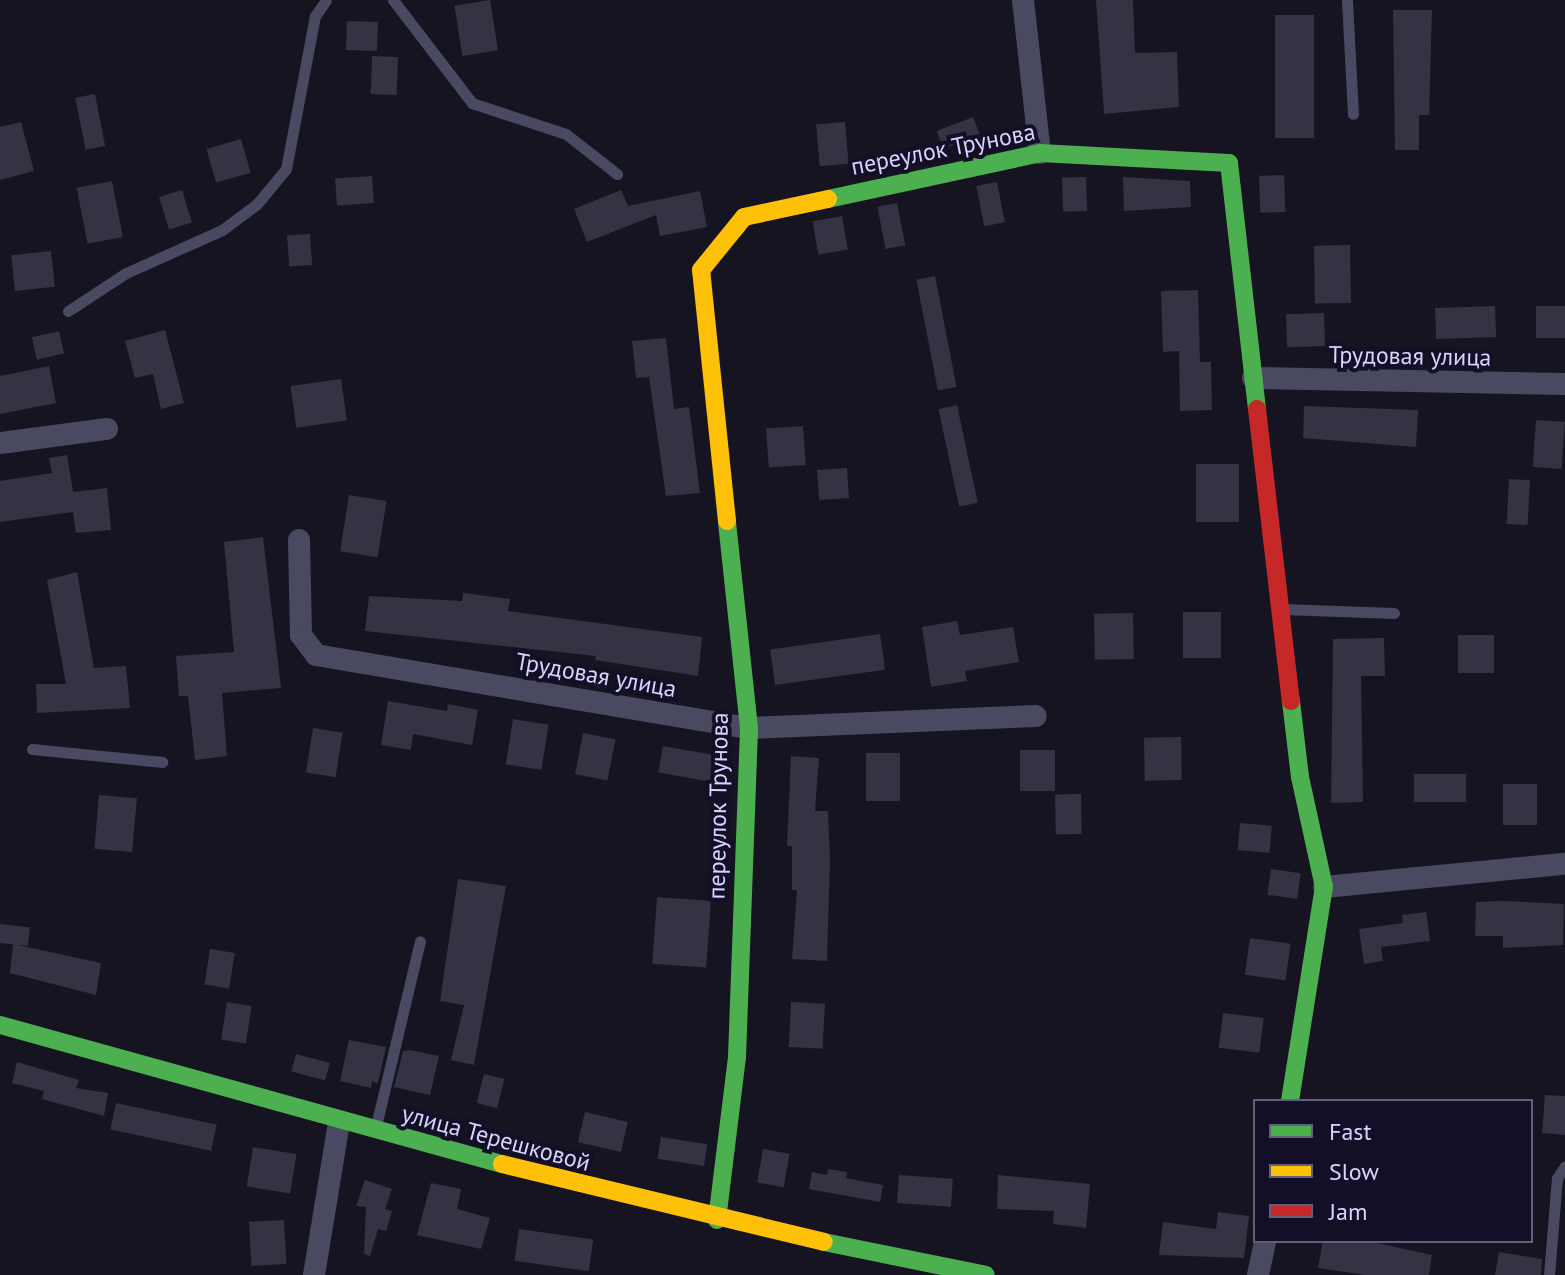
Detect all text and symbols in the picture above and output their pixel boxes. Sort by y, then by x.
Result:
street label: переулок Трунова [848,117,1038,181]
street label: Трудовая улица [1328,340,1492,372]
street label: Трудовая улица [513,647,679,703]
street label: переулок Трунова [702,712,734,900]
street label: улица Терешковой [398,1099,594,1177]
legend [1253,1099,1533,1243]
text: Fast [1329,1116,1372,1147]
text: Slow [1329,1156,1379,1187]
text: Jam [1329,1196,1367,1227]

